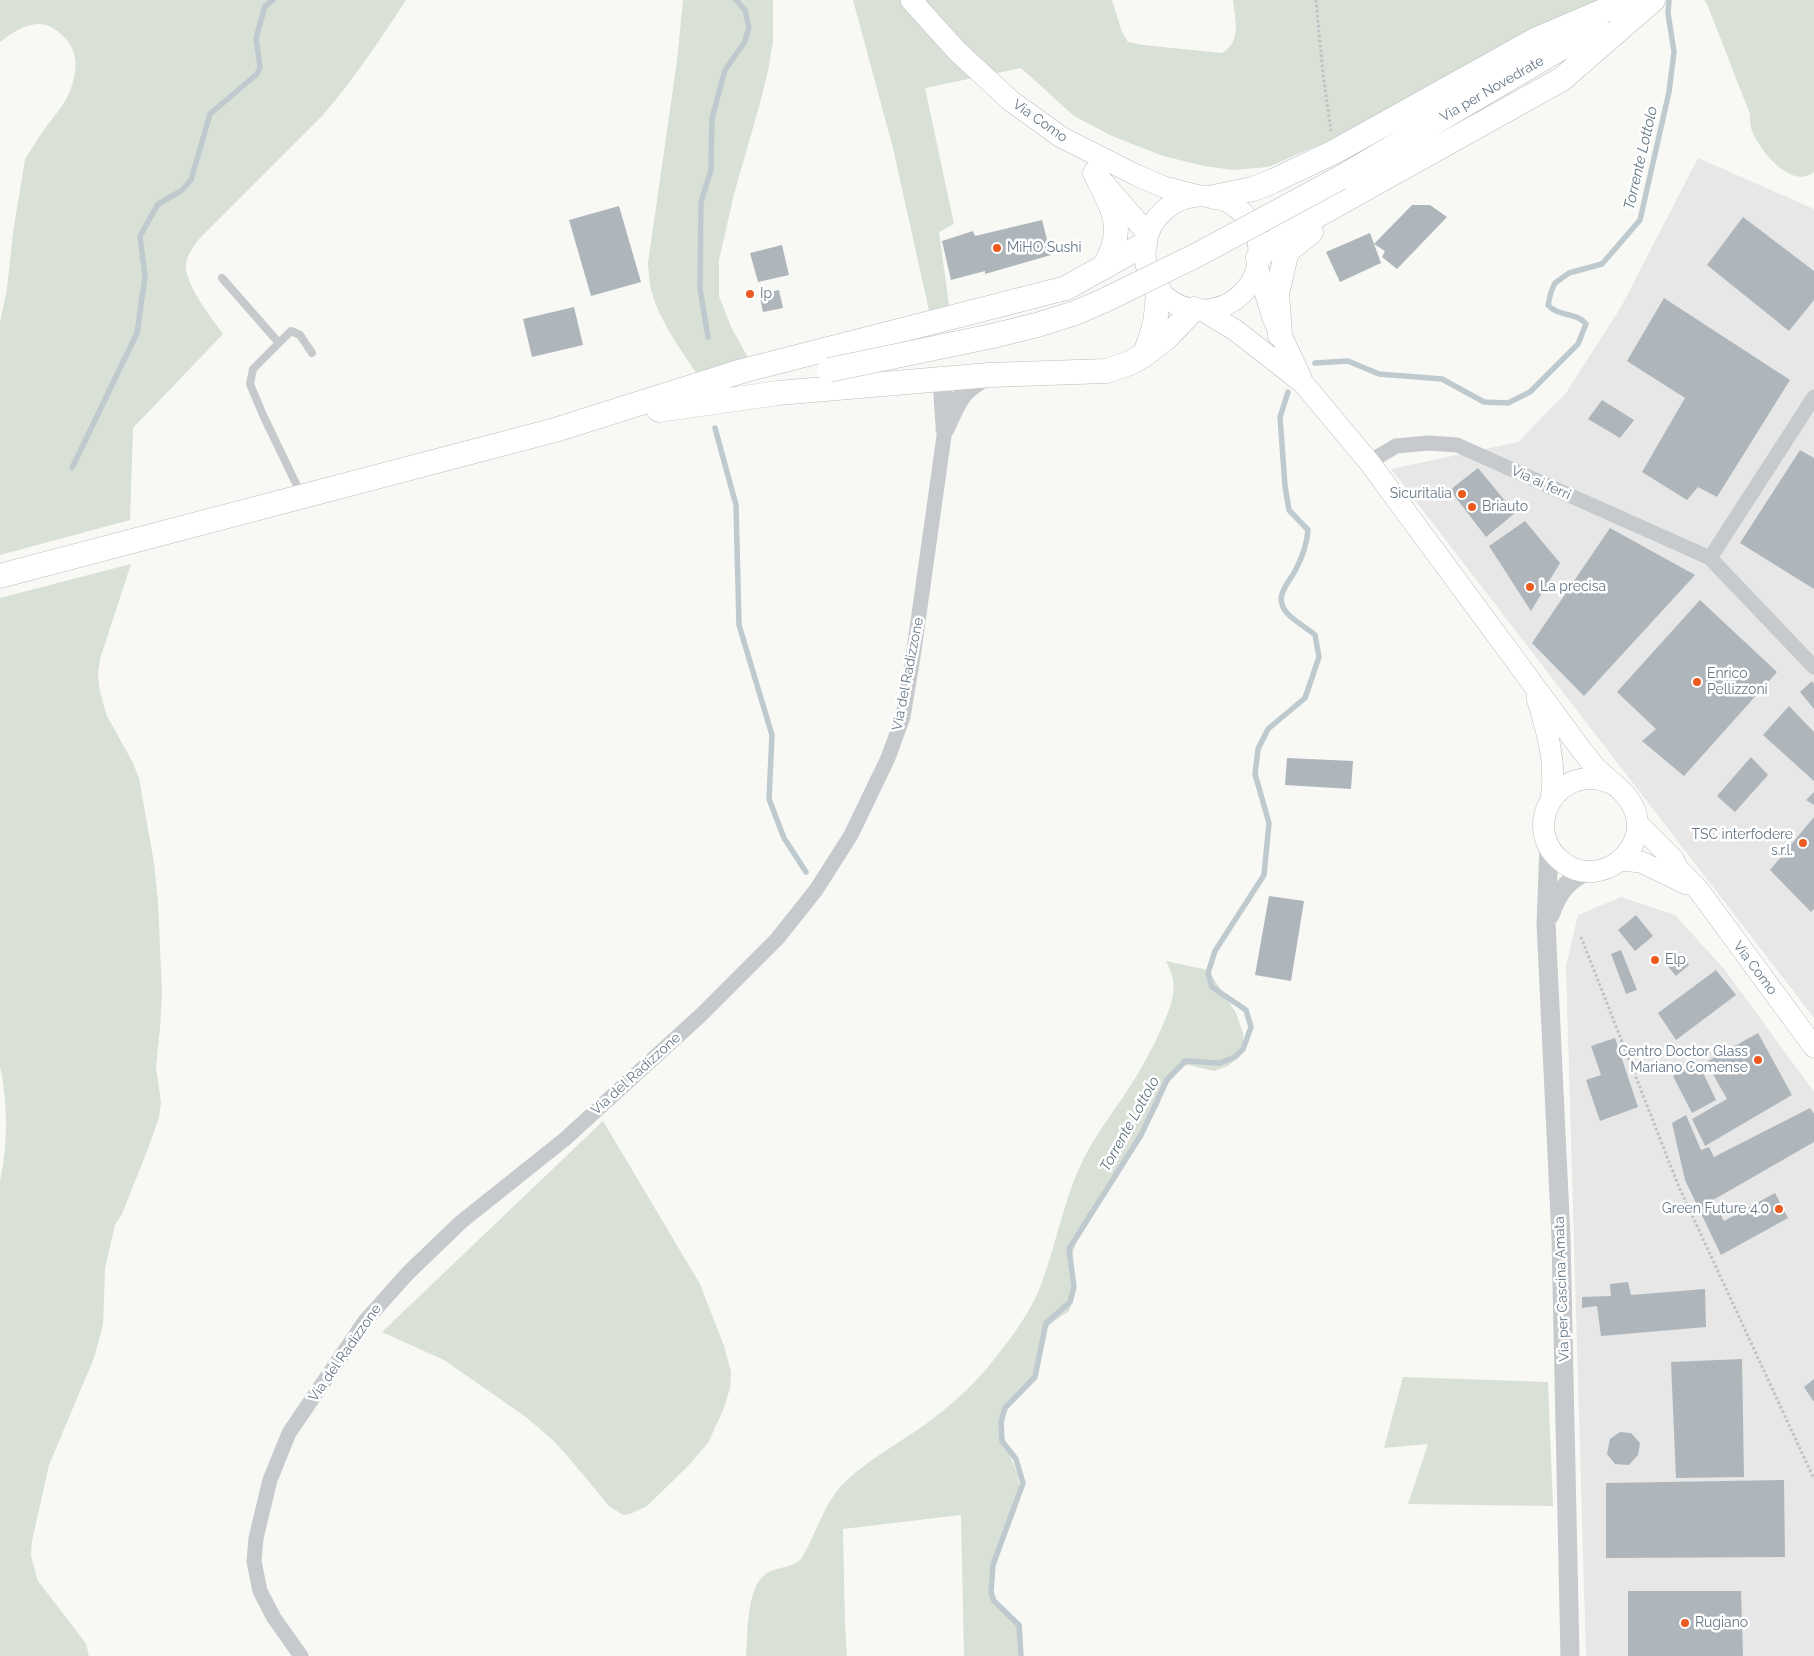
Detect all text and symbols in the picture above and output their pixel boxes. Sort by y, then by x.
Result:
street label: Via per Novedrate [1437,52,1547,126]
street label: Via Como [1009,96,1071,146]
water label: Torrente Lottolo [1620,105,1662,211]
place label: MiHO Sushi [1007,240,1082,256]
marker: MiHO Sushi [991,242,1003,254]
place label: Ip [760,286,772,302]
marker: Ip [744,288,756,300]
street label: Via ai ferri [1509,462,1573,504]
place label: Sicuritalia [1390,486,1452,502]
marker: Sicuritalia [1456,488,1468,500]
place label: Briauto [1482,499,1528,515]
marker: Briauto [1466,501,1478,513]
place label: La precisa [1540,579,1606,595]
marker: La precisa [1524,581,1536,593]
street label: Via del Radizzone [889,616,927,732]
place label: Enrico Pellizzoni [1707,666,1768,699]
marker: Enrico Pellizzoni [1691,676,1703,688]
place label: TSC interfodere s.r.l. [1691,827,1793,860]
marker: TSC interfodere s.r.l. [1797,837,1809,849]
street label: Via Como [1729,938,1781,998]
place label: Elp [1665,952,1686,968]
marker: Elp [1649,954,1661,966]
street label: Via del Radizzone [588,1029,684,1119]
place label: Centro Doctor Glass Mariano Comense [1618,1044,1748,1076]
marker: Centro Doctor Glass Mariano Comense [1752,1054,1764,1066]
water label: Torrente Lottolo [1097,1073,1163,1175]
place label: Green Future 4.0 [1662,1201,1769,1217]
marker: Green Future 4.0 [1773,1203,1785,1215]
street label: Via per Cascina Amata [1551,1216,1573,1362]
street label: Via del Radizzone [305,1301,385,1405]
place label: Rugiano [1695,1615,1748,1631]
marker: Rugiano [1679,1617,1691,1629]

